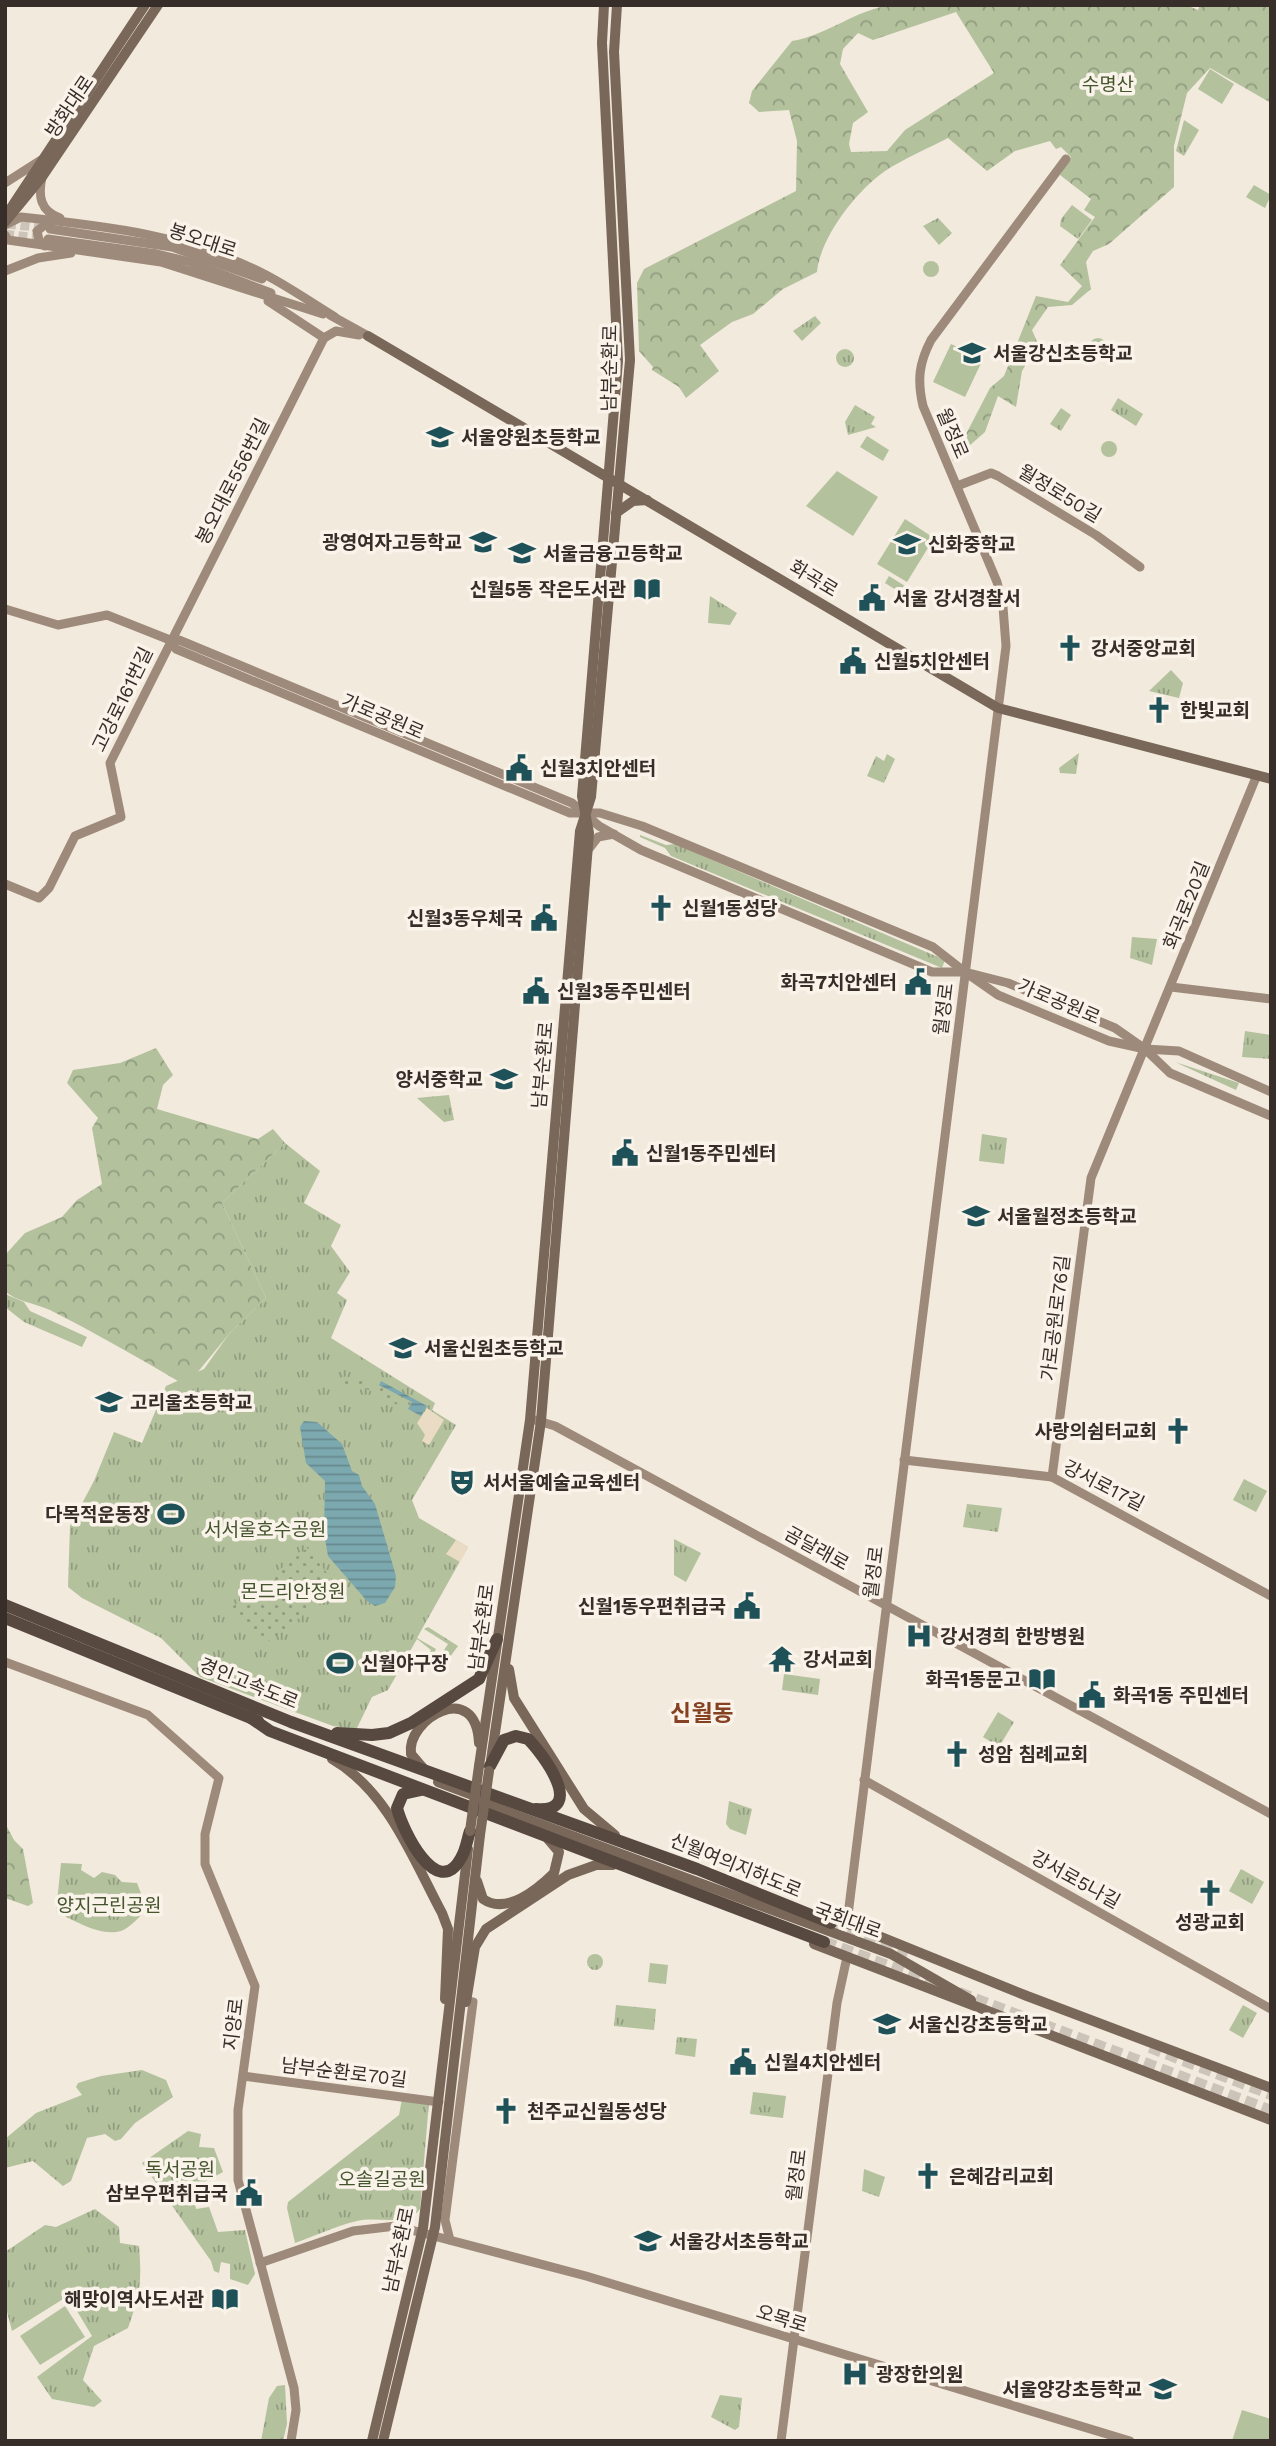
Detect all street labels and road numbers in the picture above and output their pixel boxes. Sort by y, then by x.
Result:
street label: 방화대로 [40,71,98,142]
street label: 봉오대로 [166,219,240,262]
street label: 남부순환로 [597,324,622,412]
street label: 월정로 [932,405,973,462]
street label: 봉오대로556번길 [191,414,274,548]
street label: 월정로50길 [1014,460,1105,527]
street label: 화곡로 [785,555,842,602]
street label: 고강로161번길 [87,643,158,755]
street label: 가로공원로 [338,689,428,744]
street label: 화곡로20길 [1158,858,1215,953]
street label: 가로공원로 [1014,974,1104,1029]
street label: 월정로 [929,982,958,1036]
street label: 남부순환로 [527,1021,558,1110]
street label: 가로공원로76길 [1036,1254,1075,1382]
street label: 강서로17길 [1059,1455,1148,1516]
street label: 곰달래로 [781,1521,853,1575]
street label: 월정로 [859,1545,888,1599]
street label: 남부순환로 [464,1582,499,1672]
street label: 경인고속도로 [196,1653,302,1714]
street label: 신월여의지하도로 [667,1829,805,1902]
street label: 강서로5나길 [1027,1846,1124,1913]
street label: 국회대로 [811,1898,885,1943]
street label: 지양로 [219,1997,248,2051]
street label: 남부순환로70길 [280,2053,408,2092]
street label: 월정로 [782,2148,811,2202]
street label: 남부순환로 [378,2205,419,2295]
street label: 오목로 [753,2300,810,2337]

